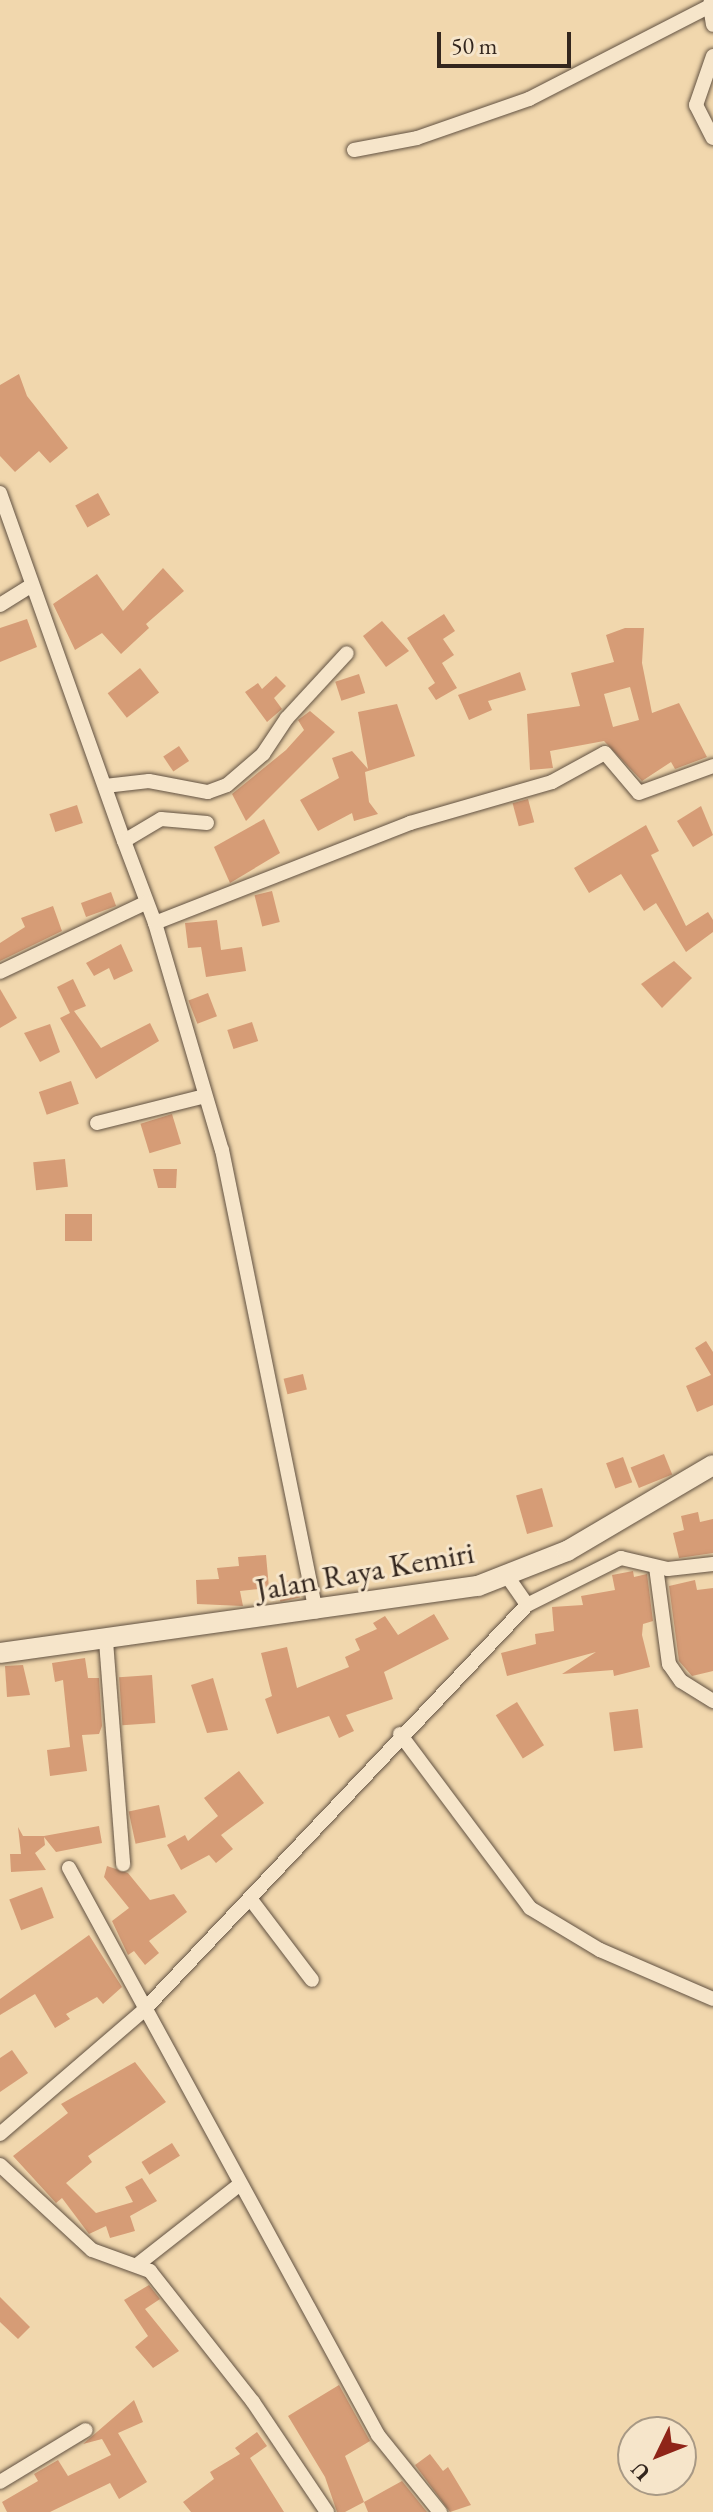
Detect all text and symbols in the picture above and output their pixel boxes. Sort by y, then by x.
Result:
scale bar [441,16,575,66]
text: 50 m [451,30,498,61]
street label: Jalan Raya Kemiri [253,1533,477,1609]
north arrow [617,2416,697,2496]
text: U [624,2455,657,2487]

